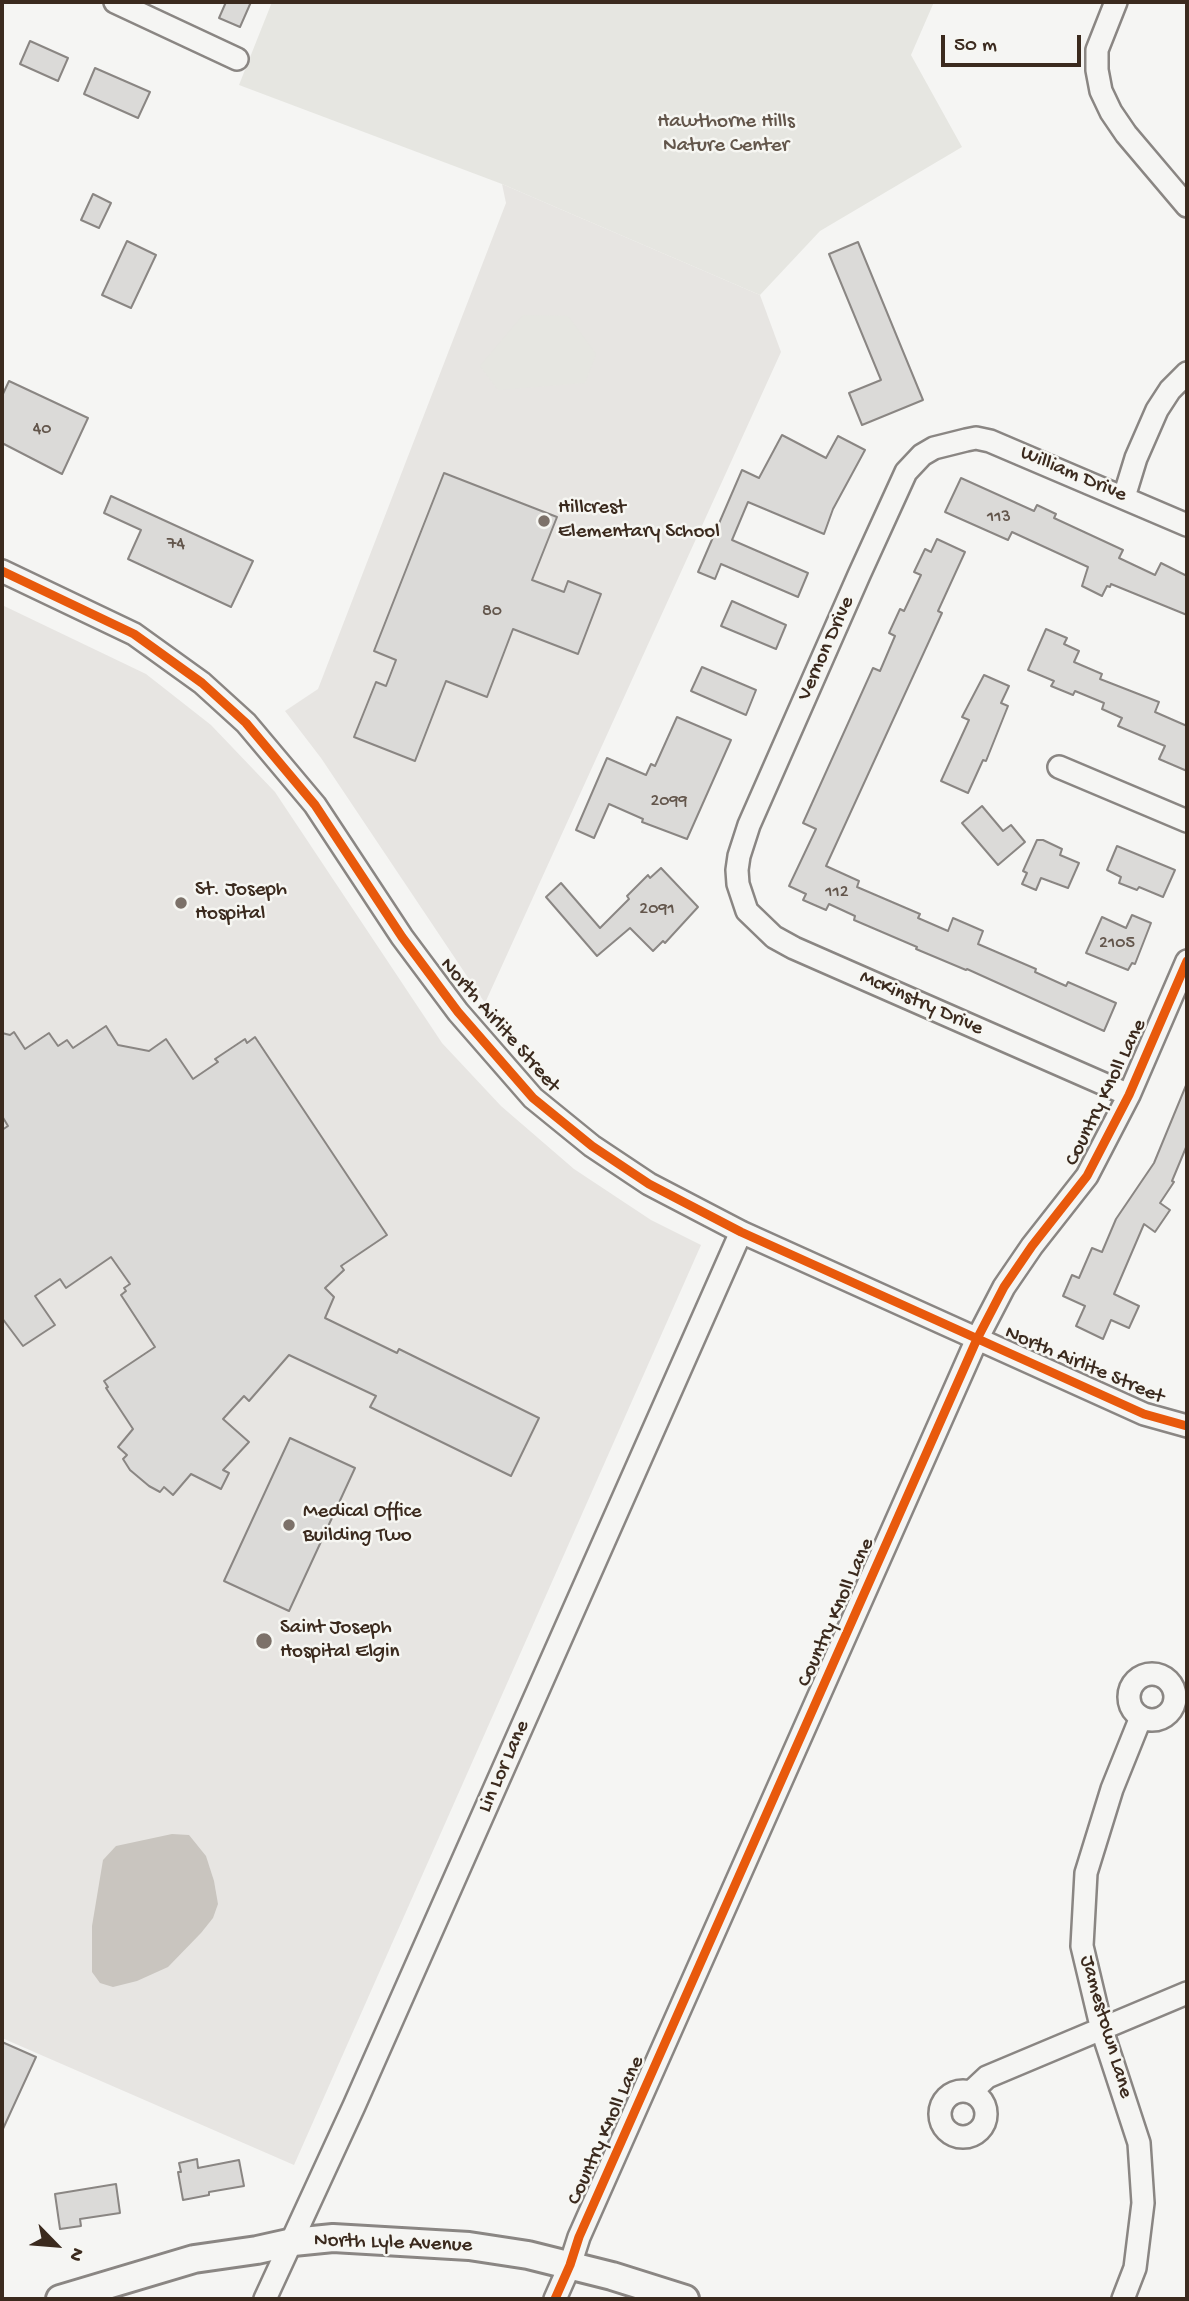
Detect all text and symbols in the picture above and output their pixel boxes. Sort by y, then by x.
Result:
scale bar [944,21,1084,65]
text: 50 m [954,34,997,59]
park label: Hawthorne Hills Nature Center [657,110,795,160]
house number: 40 [33,419,51,441]
street label: William Drive [1016,441,1130,509]
place label: Hillcrest Elementary School [558,496,720,546]
house number: 113 [987,507,1011,529]
marker: Hillcrest Elementary School [536,513,552,529]
house number: 74 [167,534,185,556]
street label: Vernon Drive [793,593,861,705]
house number: 80 [482,601,502,623]
house number: 2099 [650,791,688,813]
place label: St. Joseph Hospital [195,878,287,928]
house number: 112 [825,882,849,904]
marker: St. Joseph Hospital [173,895,189,911]
house number: 2091 [639,899,675,921]
house number: 2105 [1099,933,1135,955]
street label: North Airlite Street [433,953,565,1099]
street label: McKinstry Drive [855,966,987,1042]
street label: Country Knoll Lane [1061,1015,1153,1171]
street label: North Airlite Street [1000,1321,1168,1411]
place label: Medical Office Building Two [303,1500,422,1550]
marker: Medical Office Building Two [281,1517,297,1533]
street label: Country Knoll Lane [793,1535,881,1691]
place label: Saint Joseph Hospital Elgin [280,1616,400,1666]
marker: Saint Joseph Hospital Elgin [254,1631,274,1651]
street label: Lin Lor Lane [473,1717,537,1817]
street label: Jamestown Lane [1073,1953,1137,2101]
street label: Country Knoll Lane [563,2053,651,2209]
north arrow [21,2210,91,2280]
street label: North Lyle Avenue [313,2229,473,2259]
text: N [62,2244,89,2265]

